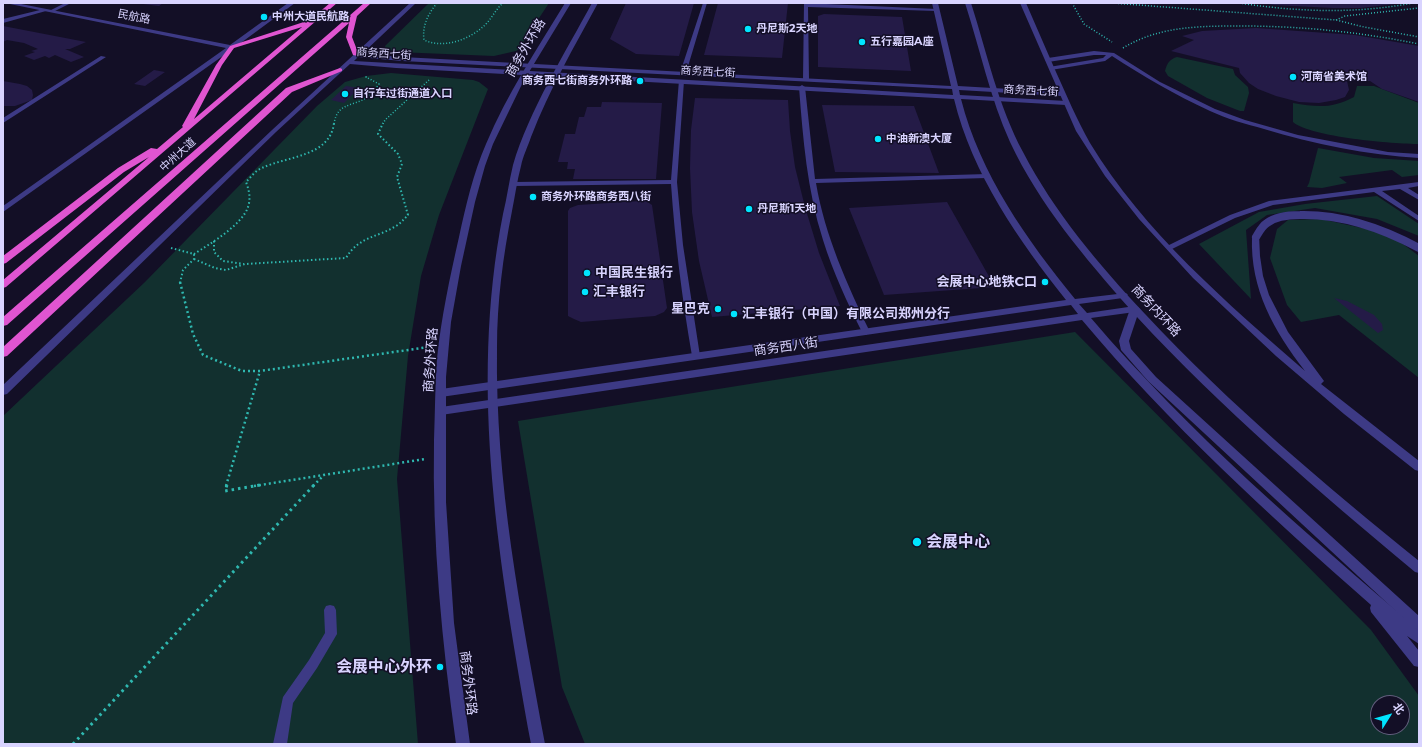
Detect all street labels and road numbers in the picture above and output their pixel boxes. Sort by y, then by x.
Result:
street label: 民航路 [117,7,151,27]
street label: 商务外环路 [503,16,549,80]
street label: 商务西七街 [356,45,412,63]
street label: 商务西七街 [680,64,736,80]
street label: 商务西七街 [1003,83,1059,99]
street label: 中州大道 [157,135,199,175]
street label: 商务内环路 [1128,282,1184,340]
street label: 商务外环路 [421,327,441,393]
street label: 商务西八街 [753,335,819,359]
street label: 商务外环路 [456,650,480,716]

